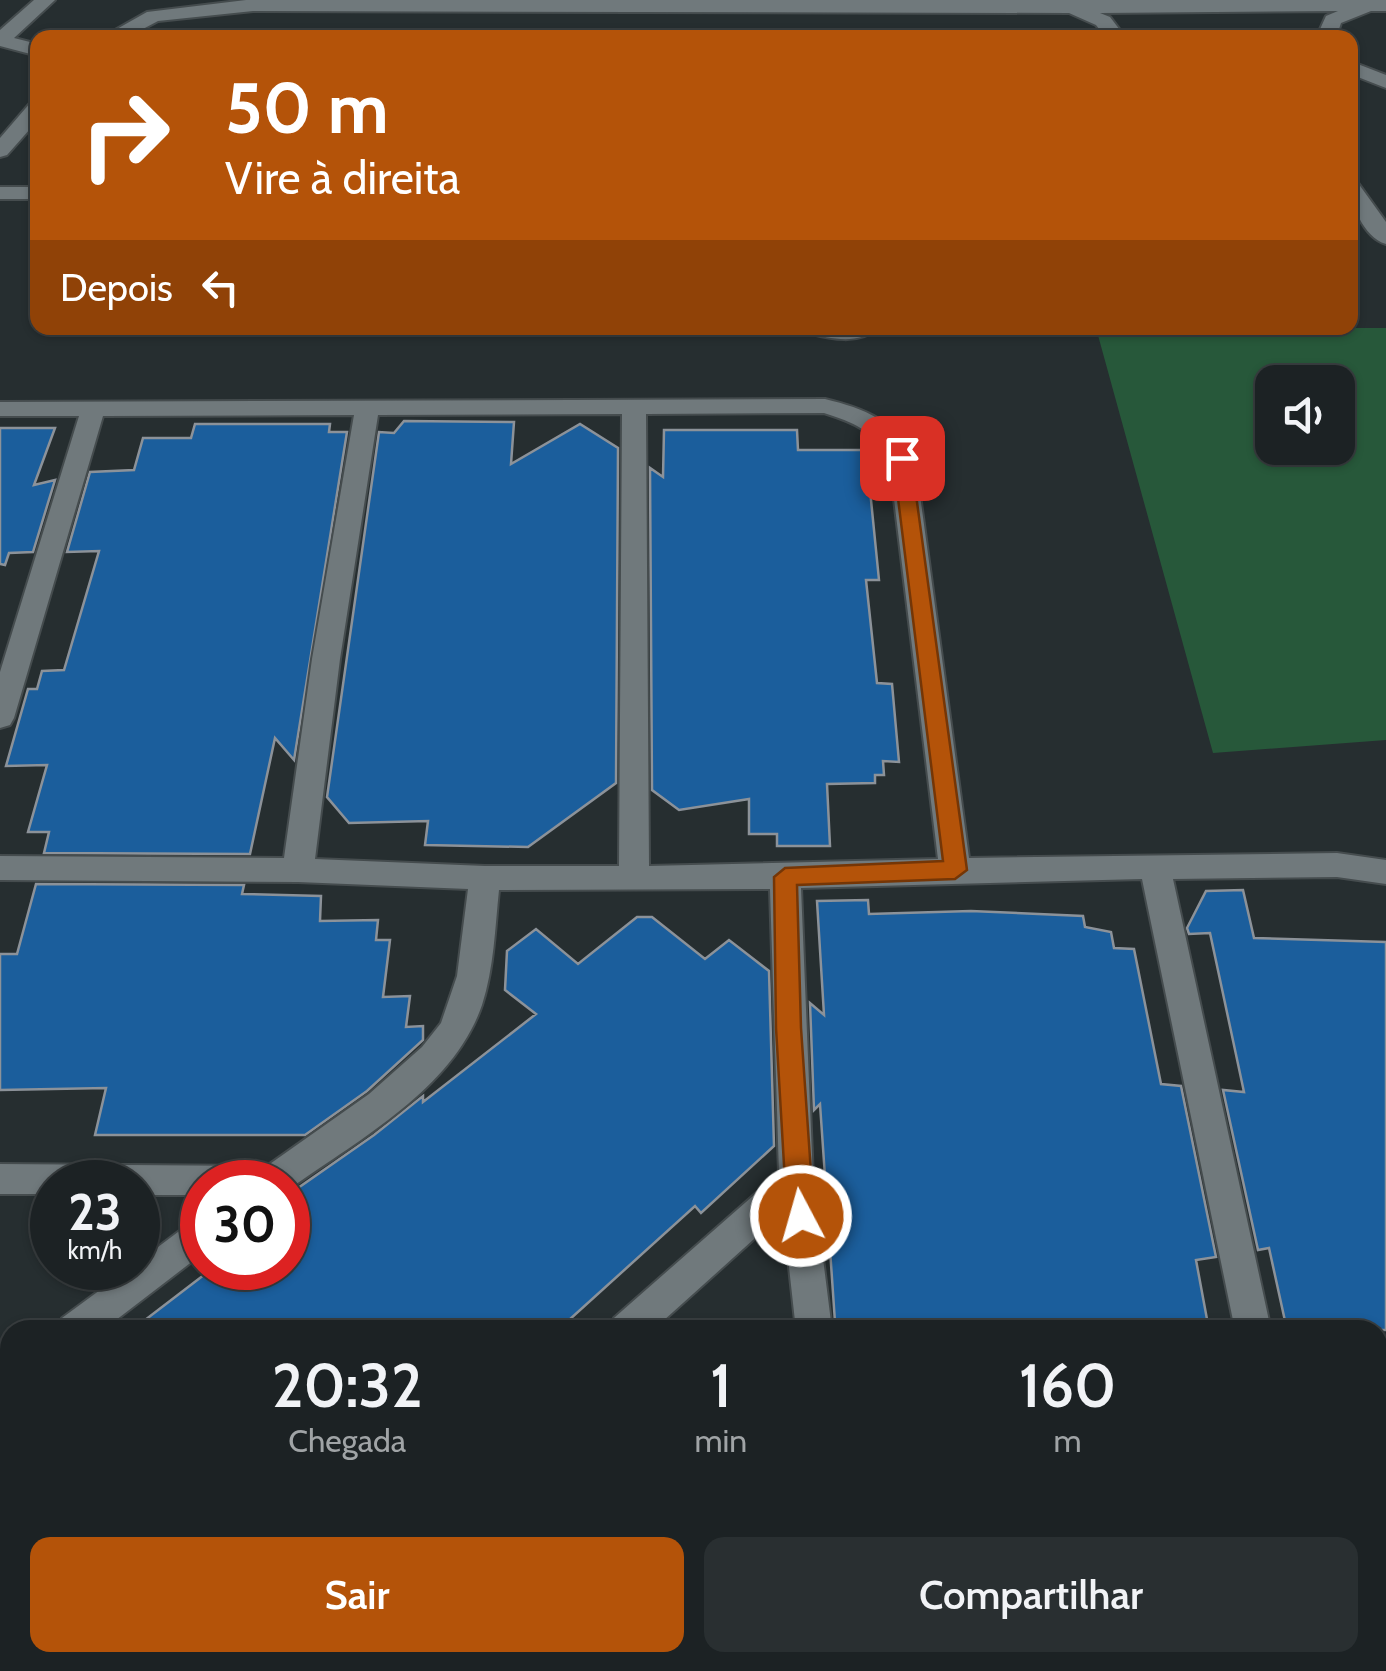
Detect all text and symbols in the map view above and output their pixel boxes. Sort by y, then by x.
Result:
text: 50 m [225,65,389,151]
icon: right [60,70,190,200]
text: Vire à direita [225,151,460,205]
icon: left [193,260,248,315]
text: Depois [60,264,173,311]
map controls [1255,365,1355,465]
button: sound [1255,365,1355,465]
pin [860,416,945,501]
icon: arrive [875,431,930,486]
speed limit sign: 30 [180,1160,310,1290]
position arrow [749,1164,853,1268]
text: 23 [68,1182,122,1243]
text: km/h [68,1235,122,1265]
text: 20:32 [272,1349,423,1422]
text: 1 [710,1349,731,1422]
text: 160 [1019,1349,1116,1422]
text: Chegada [288,1421,406,1460]
text: min [694,1421,747,1460]
text: m [1054,1421,1082,1460]
button: Sair [30,1537,684,1652]
button: Compartilhar [704,1537,1358,1652]

